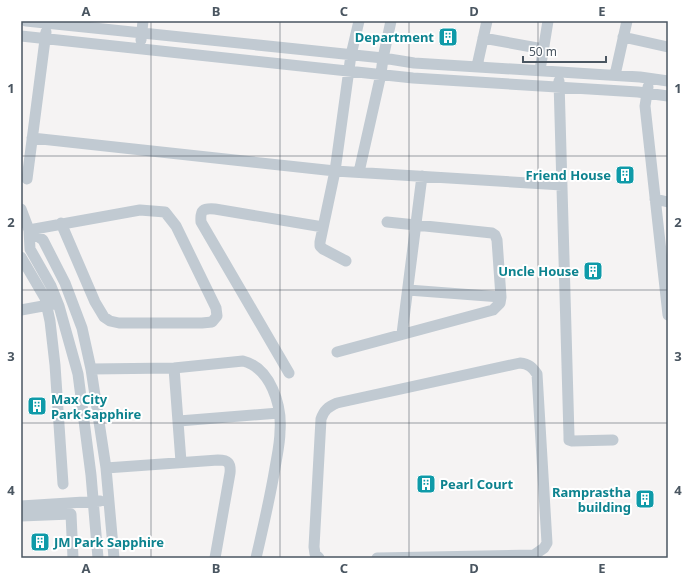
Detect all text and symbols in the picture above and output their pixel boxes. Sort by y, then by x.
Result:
text: A [82,2,91,20]
text: B [212,2,220,20]
text: C [340,2,348,20]
text: D [469,2,479,20]
text: E [598,2,606,20]
building icon: Department [437,26,459,48]
place label: Department [355,28,434,46]
scale bar [523,38,606,64]
text: 50 m [529,43,557,60]
text: 1 [7,79,15,97]
text: 1 [674,79,682,97]
building icon: Friend House [614,164,636,186]
place label: Friend House [526,166,611,184]
text: 2 [7,213,15,231]
text: 2 [674,213,682,231]
building icon: Uncle House [582,260,604,282]
place label: Uncle House [498,262,579,280]
text: 3 [7,347,15,365]
text: 3 [674,347,682,365]
place label: Max City Park Sapphire [51,390,141,423]
building icon: Max City Park Sapphire [26,395,48,417]
building icon: Pearl Court [415,473,437,495]
place label: Pearl Court [440,475,513,493]
text: 4 [7,481,15,499]
text: 4 [674,481,682,499]
place label: Ramprastha building [552,483,631,516]
building icon: Ramprastha building [634,488,656,510]
building icon: JM Park Sapphire [29,531,51,553]
place label: JM Park Sapphire [53,533,164,551]
text: A [82,559,91,577]
text: B [212,559,220,577]
text: C [340,559,348,577]
text: D [469,559,479,577]
text: E [598,559,606,577]

